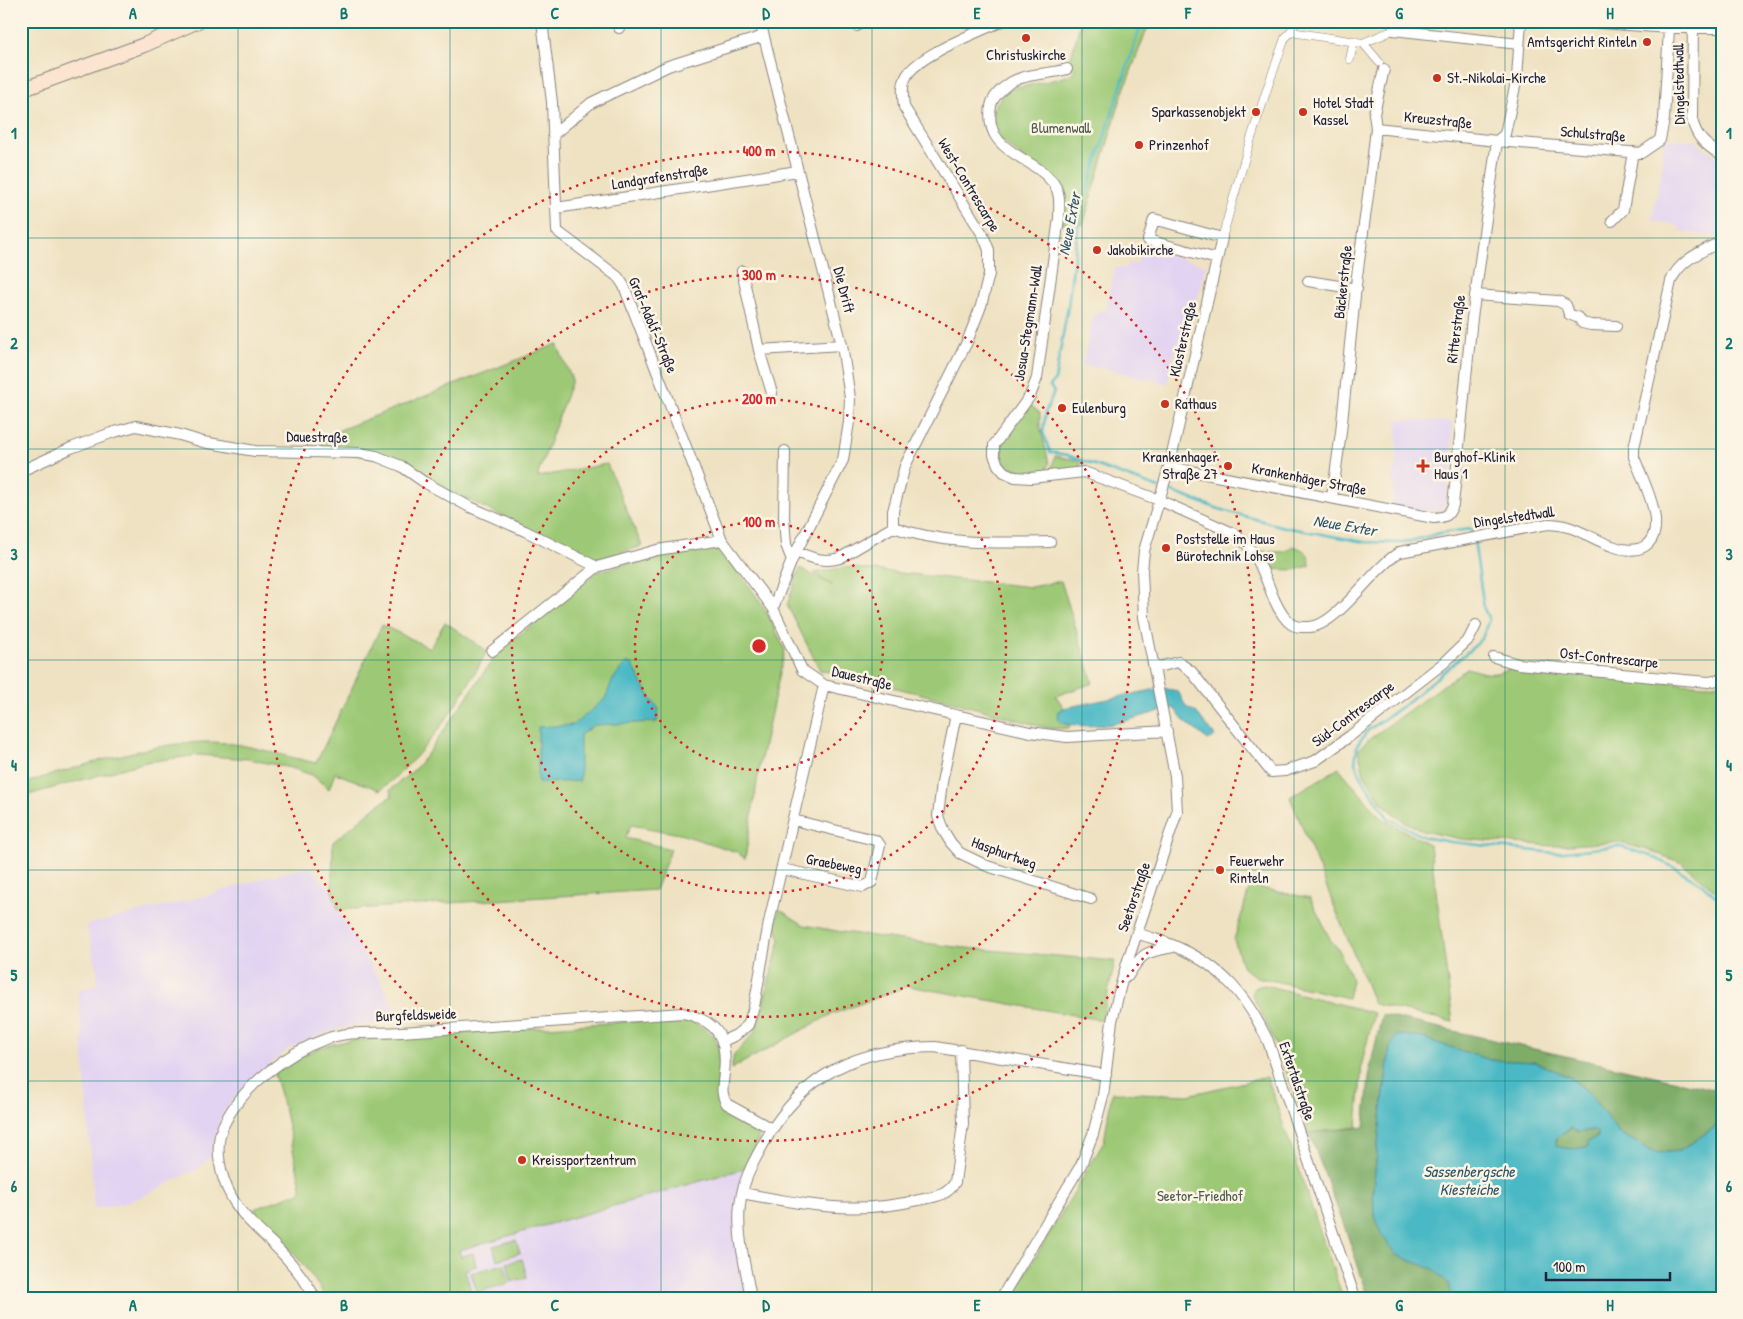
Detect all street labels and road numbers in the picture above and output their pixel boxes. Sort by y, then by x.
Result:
street label: Dingelstedtwall [1667,43,1690,125]
street label: Kreuzstraße [1403,105,1473,134]
street label: Schulstraße [1560,120,1627,147]
street label: West-Contrescarpe [933,134,1006,236]
street label: Landgrafenstraße [610,159,710,194]
street label: Bäckerstraße [1328,244,1357,320]
street label: Josua-Stegmann-Wall [1008,263,1047,382]
street label: Die Drift [829,265,861,316]
street label: Graf-Adolf-Straße [624,273,683,376]
street label: Ritterstraße [1441,294,1470,364]
street label: Klosterstraße [1164,299,1201,379]
street label: Dauestraße [286,425,348,448]
street label: Krankenhäger Straße [1250,457,1369,500]
street label: Dingelstedtwall [1472,500,1556,533]
street label: Ost-Contrescarpe [1559,642,1659,673]
street label: Dauestraße [830,660,895,695]
street label: Süd-Contrescarpe [1307,676,1398,752]
street label: Hasphurtweg [969,831,1040,874]
street label: Graebeweg [804,848,864,879]
street label: Seetorstraße [1112,859,1155,934]
street label: Burgfeldsweide [375,1003,457,1026]
street label: Extertalstraße [1274,1039,1321,1123]

